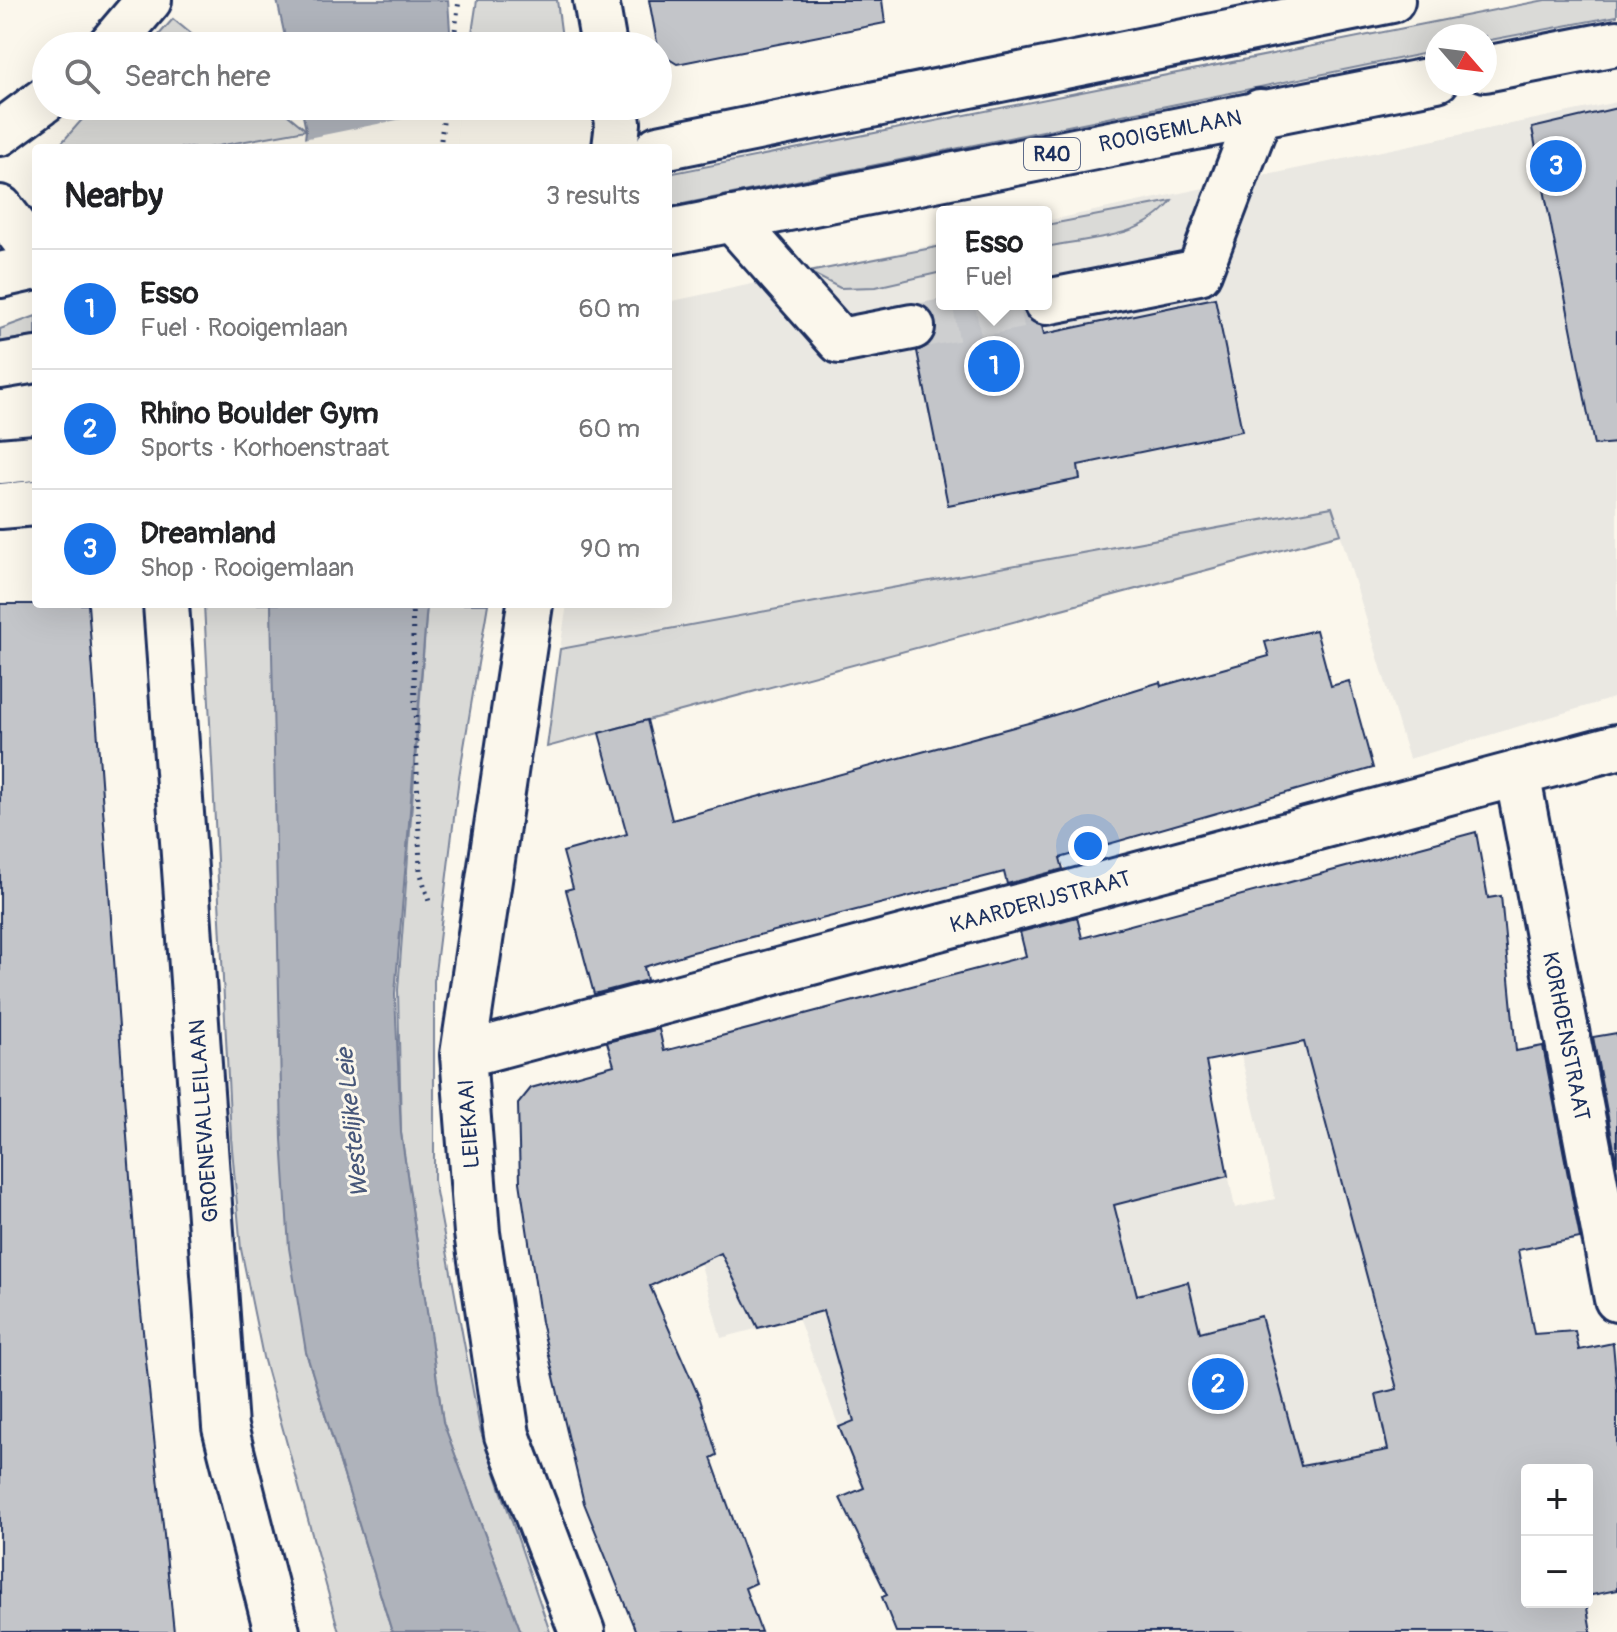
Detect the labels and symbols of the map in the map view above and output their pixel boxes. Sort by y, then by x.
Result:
north arrow [1425,24,1497,96]
street label: ROOIGEMLAAN [1097,103,1244,159]
pin: 3 [1530,136,1582,196]
road number: R40 [1024,138,1080,170]
pin: 1 [968,336,1020,396]
your location [1068,826,1108,866]
street label: KAARDERIJSTRAAT [947,864,1134,940]
street label: KORHOENSTRAAT [1536,949,1596,1123]
street label: GROENEVALLEILAAN [183,1018,225,1223]
water label: Westelijke Leie [330,1045,375,1199]
street label: LEIEKAAI [452,1078,486,1170]
pin: 2 [1192,1354,1244,1414]

